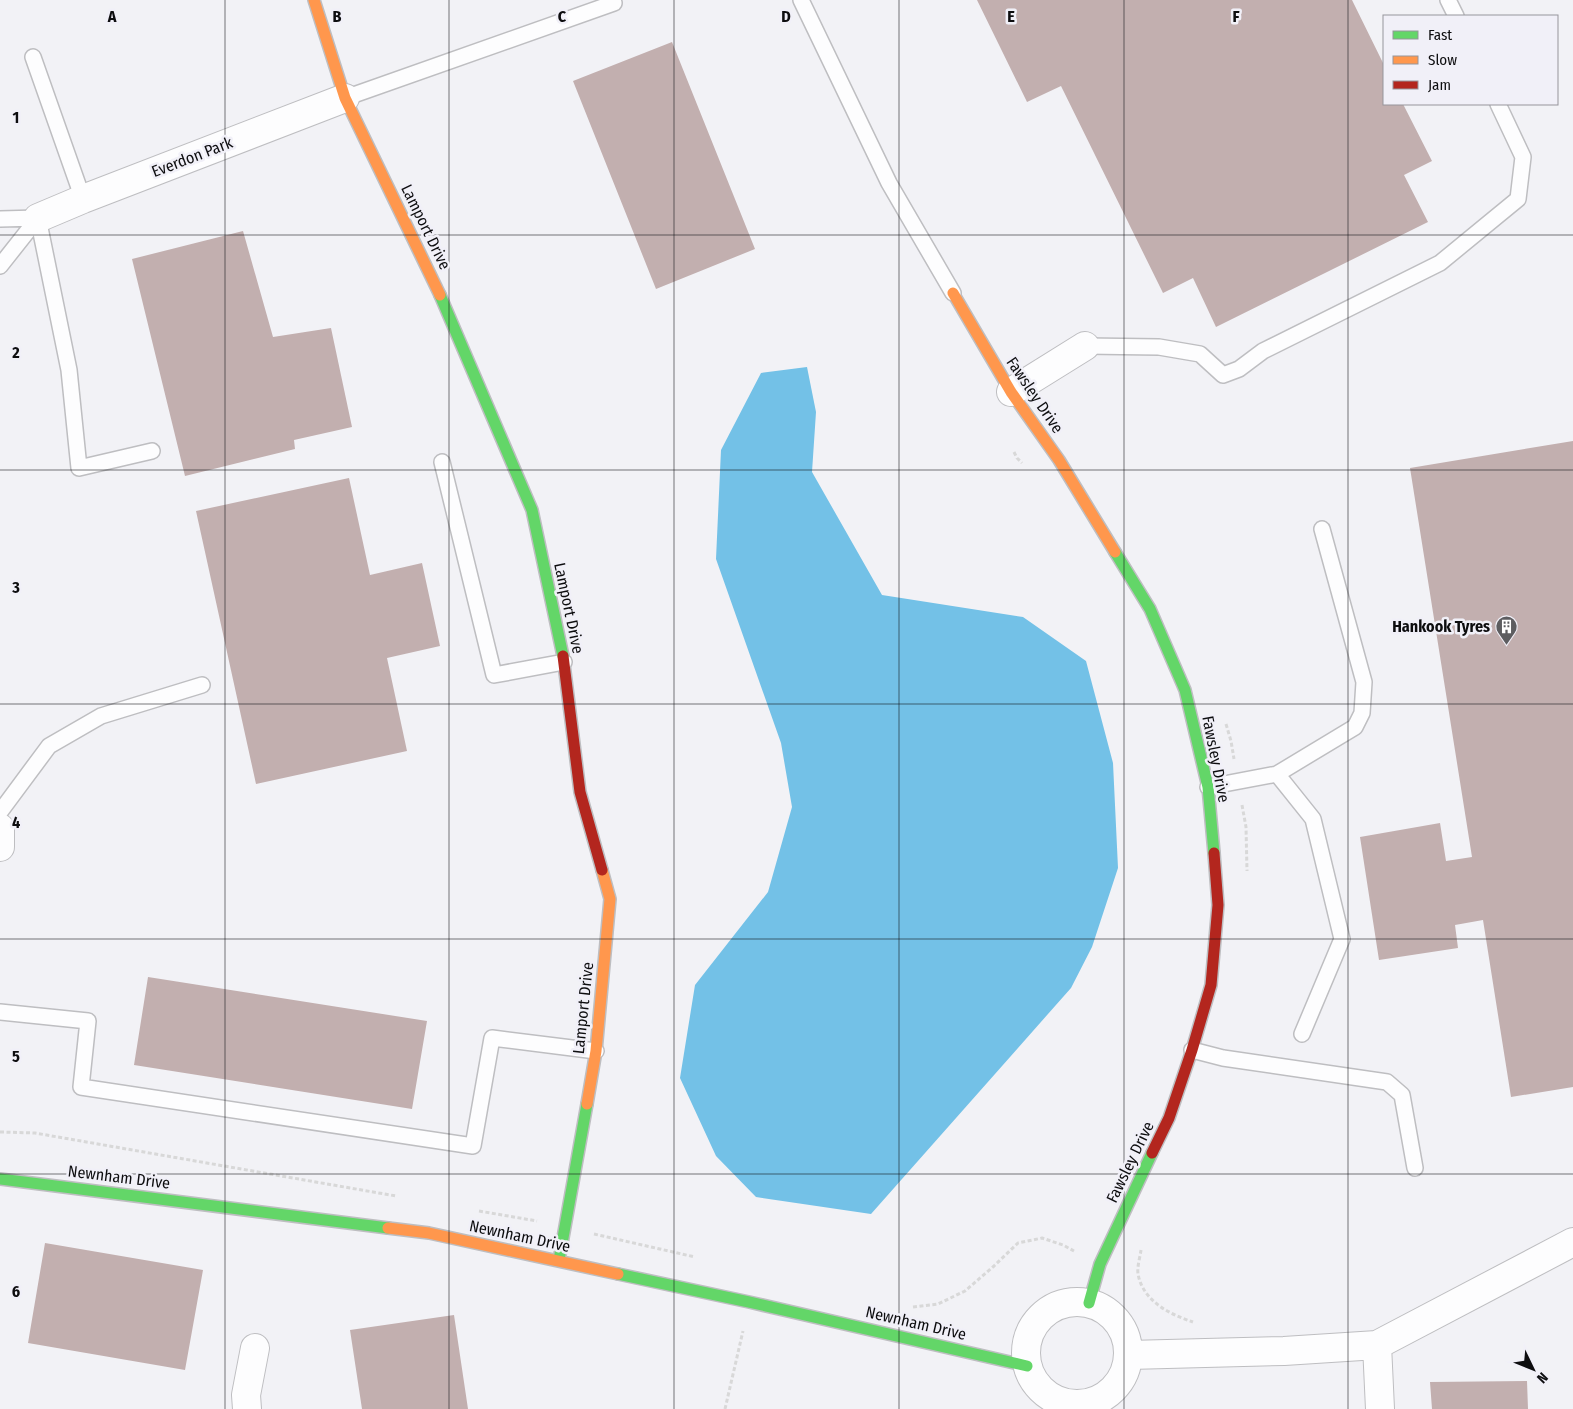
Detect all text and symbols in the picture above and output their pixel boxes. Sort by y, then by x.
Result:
text: A [107,7,117,26]
text: B [333,7,342,26]
text: C [558,7,567,26]
text: D [781,7,791,26]
text: E [1007,7,1015,26]
text: F [1232,7,1240,26]
legend [1383,15,1558,105]
text: Fast [1428,26,1452,44]
text: Slow [1428,51,1457,69]
text: Jam [1428,76,1451,94]
text: 1 [13,108,19,127]
street label: Everdon Park [149,133,236,181]
street label: Lamport Drive [397,181,455,273]
text: 2 [11,343,20,362]
street label: Fawsley Drive [1003,353,1067,437]
street label: Lamport Drive [550,561,588,655]
text: 3 [11,578,20,597]
building icon: Hankook Tyres [1494,614,1518,645]
place label: Hankook Tyres [1392,617,1490,636]
street label: Fawsley Drive [1198,714,1234,804]
text: 4 [12,813,20,832]
street label: Lamport Drive [569,961,597,1055]
text: 5 [12,1047,20,1066]
street label: Fawsley Drive [1102,1118,1158,1206]
street label: Newnham Drive [67,1161,171,1193]
street label: Newnham Drive [468,1216,572,1256]
text: 6 [12,1282,20,1301]
street label: Newnham Drive [864,1302,968,1344]
north arrow [1508,1344,1558,1394]
text: N [1533,1369,1551,1386]

